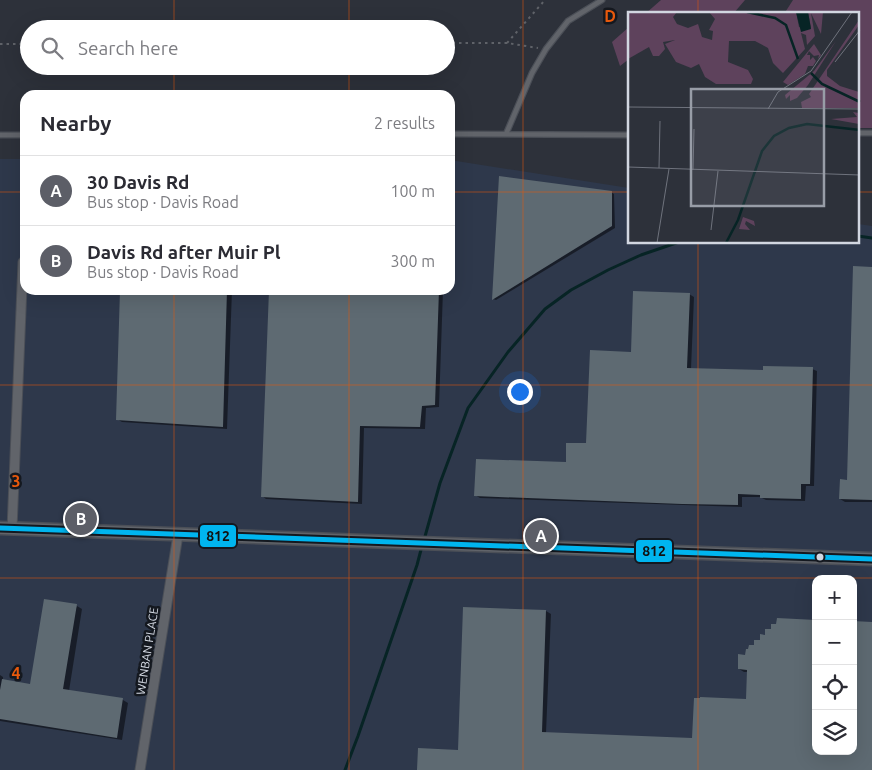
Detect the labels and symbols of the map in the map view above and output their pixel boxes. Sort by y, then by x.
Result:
text: D [604,7,616,25]
inset map [628,12,860,244]
your location [507,379,533,405]
text: 3 [11,472,21,490]
pin: B [65,500,97,538]
pin: A [525,517,557,555]
line badge: 812 [199,524,237,548]
text: 812 [206,528,230,544]
line badge: 812 [635,539,673,563]
text: 812 [642,543,666,559]
unlabelled marker [815,552,825,562]
street label: WENBAN PLACE [134,606,160,696]
text: 4 [11,664,21,682]

